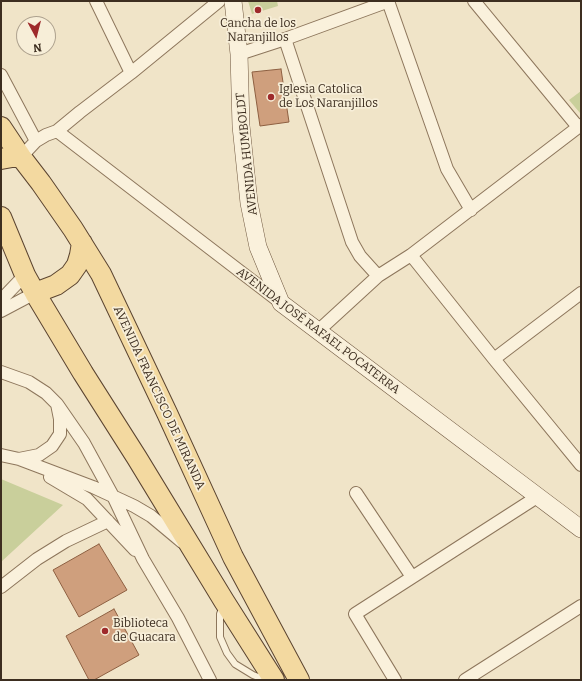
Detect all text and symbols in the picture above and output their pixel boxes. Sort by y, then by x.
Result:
marker: Cancha de los Naranjillos [253,5,263,15]
north arrow [16,16,56,56]
place label: Cancha de los Naranjillos [220,17,296,45]
text: N [32,40,42,54]
place label: Iglesia Catolica de Los Naranjillos [279,83,378,111]
street label: AVENIDA HUMBOLDT [233,92,261,216]
marker: Iglesia Catolica de Los Naranjillos [266,92,276,102]
street label: AVENIDA JOSÉ RAFAEL POCATERRA [233,265,403,397]
street label: AVENIDA FRANCISCO DE MIRANDA [110,304,208,492]
place label: Biblioteca de Guacara [113,617,176,645]
marker: Biblioteca de Guacara [100,626,110,636]

